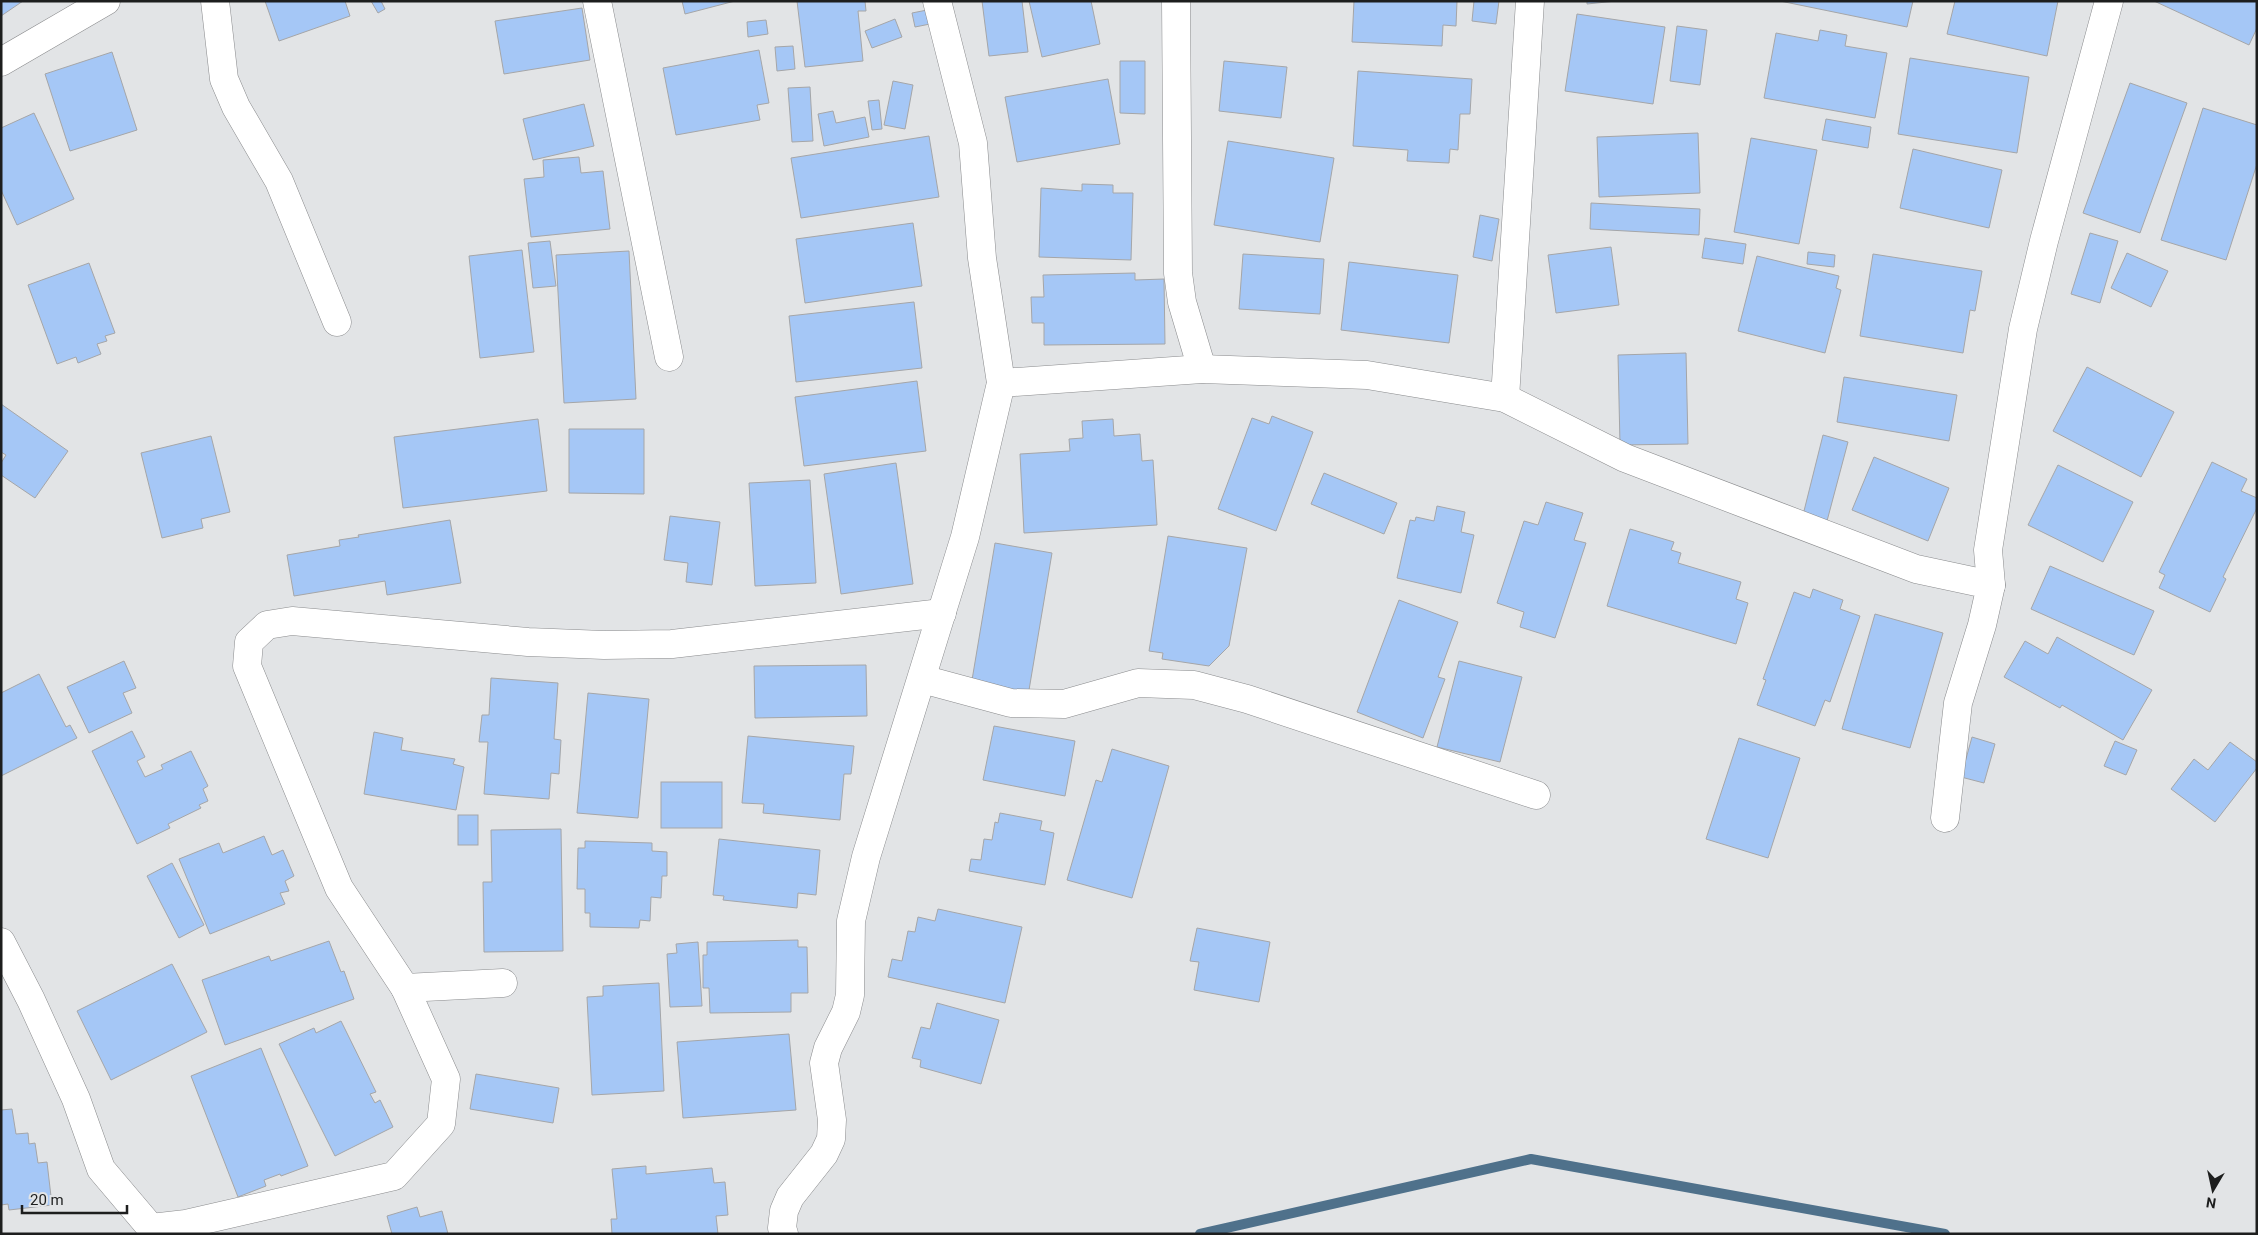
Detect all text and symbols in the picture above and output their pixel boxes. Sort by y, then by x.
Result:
north arrow [2188,1165,2238,1215]
scale bar [22,1182,128,1214]
text: 20 m [30,1191,64,1209]
text: N [2205,1194,2217,1212]

